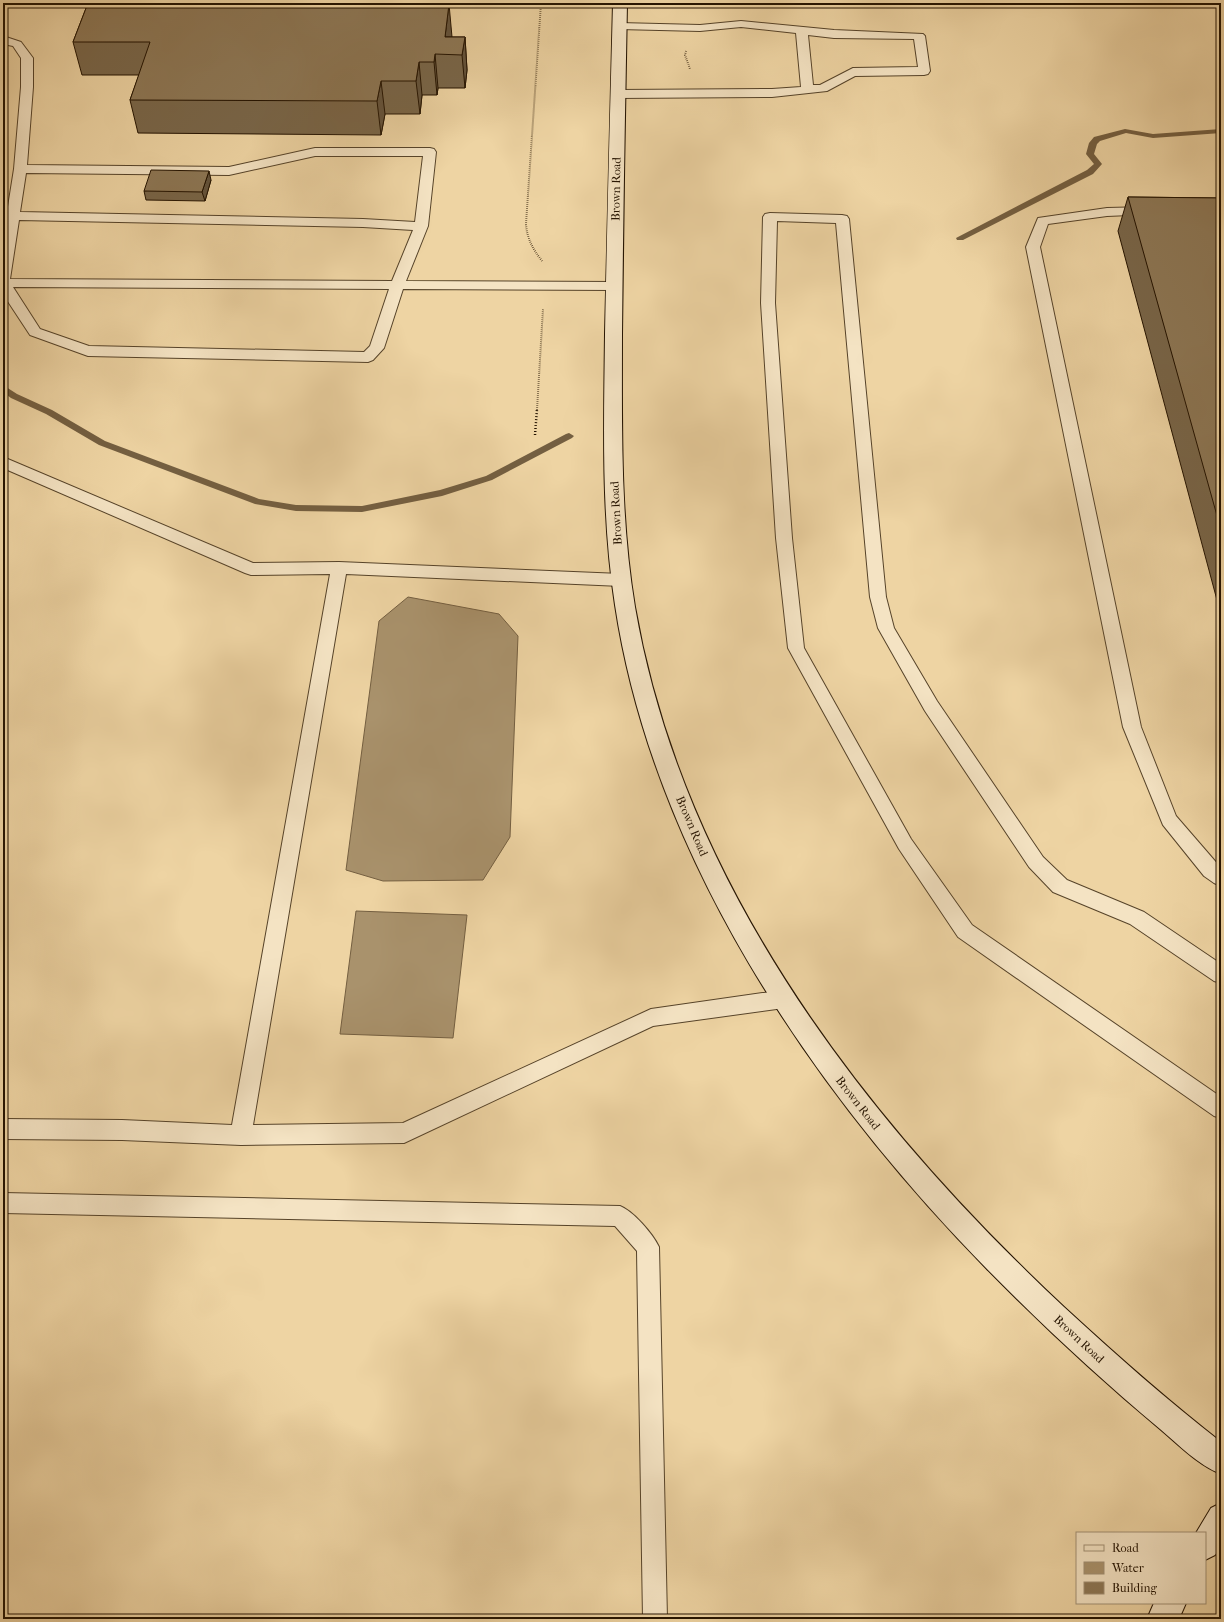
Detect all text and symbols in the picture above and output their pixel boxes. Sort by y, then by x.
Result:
street label: Brown Road [608,156,624,221]
street label: Brown Road [607,480,625,545]
street label: Brown Road [673,794,711,859]
street label: Brown Road [833,1074,883,1133]
street label: Brown Road [1051,1312,1107,1366]
legend [1076,1532,1206,1604]
text: Road [1112,1541,1139,1555]
text: Water [1111,1561,1145,1575]
text: Building [1112,1581,1157,1595]

